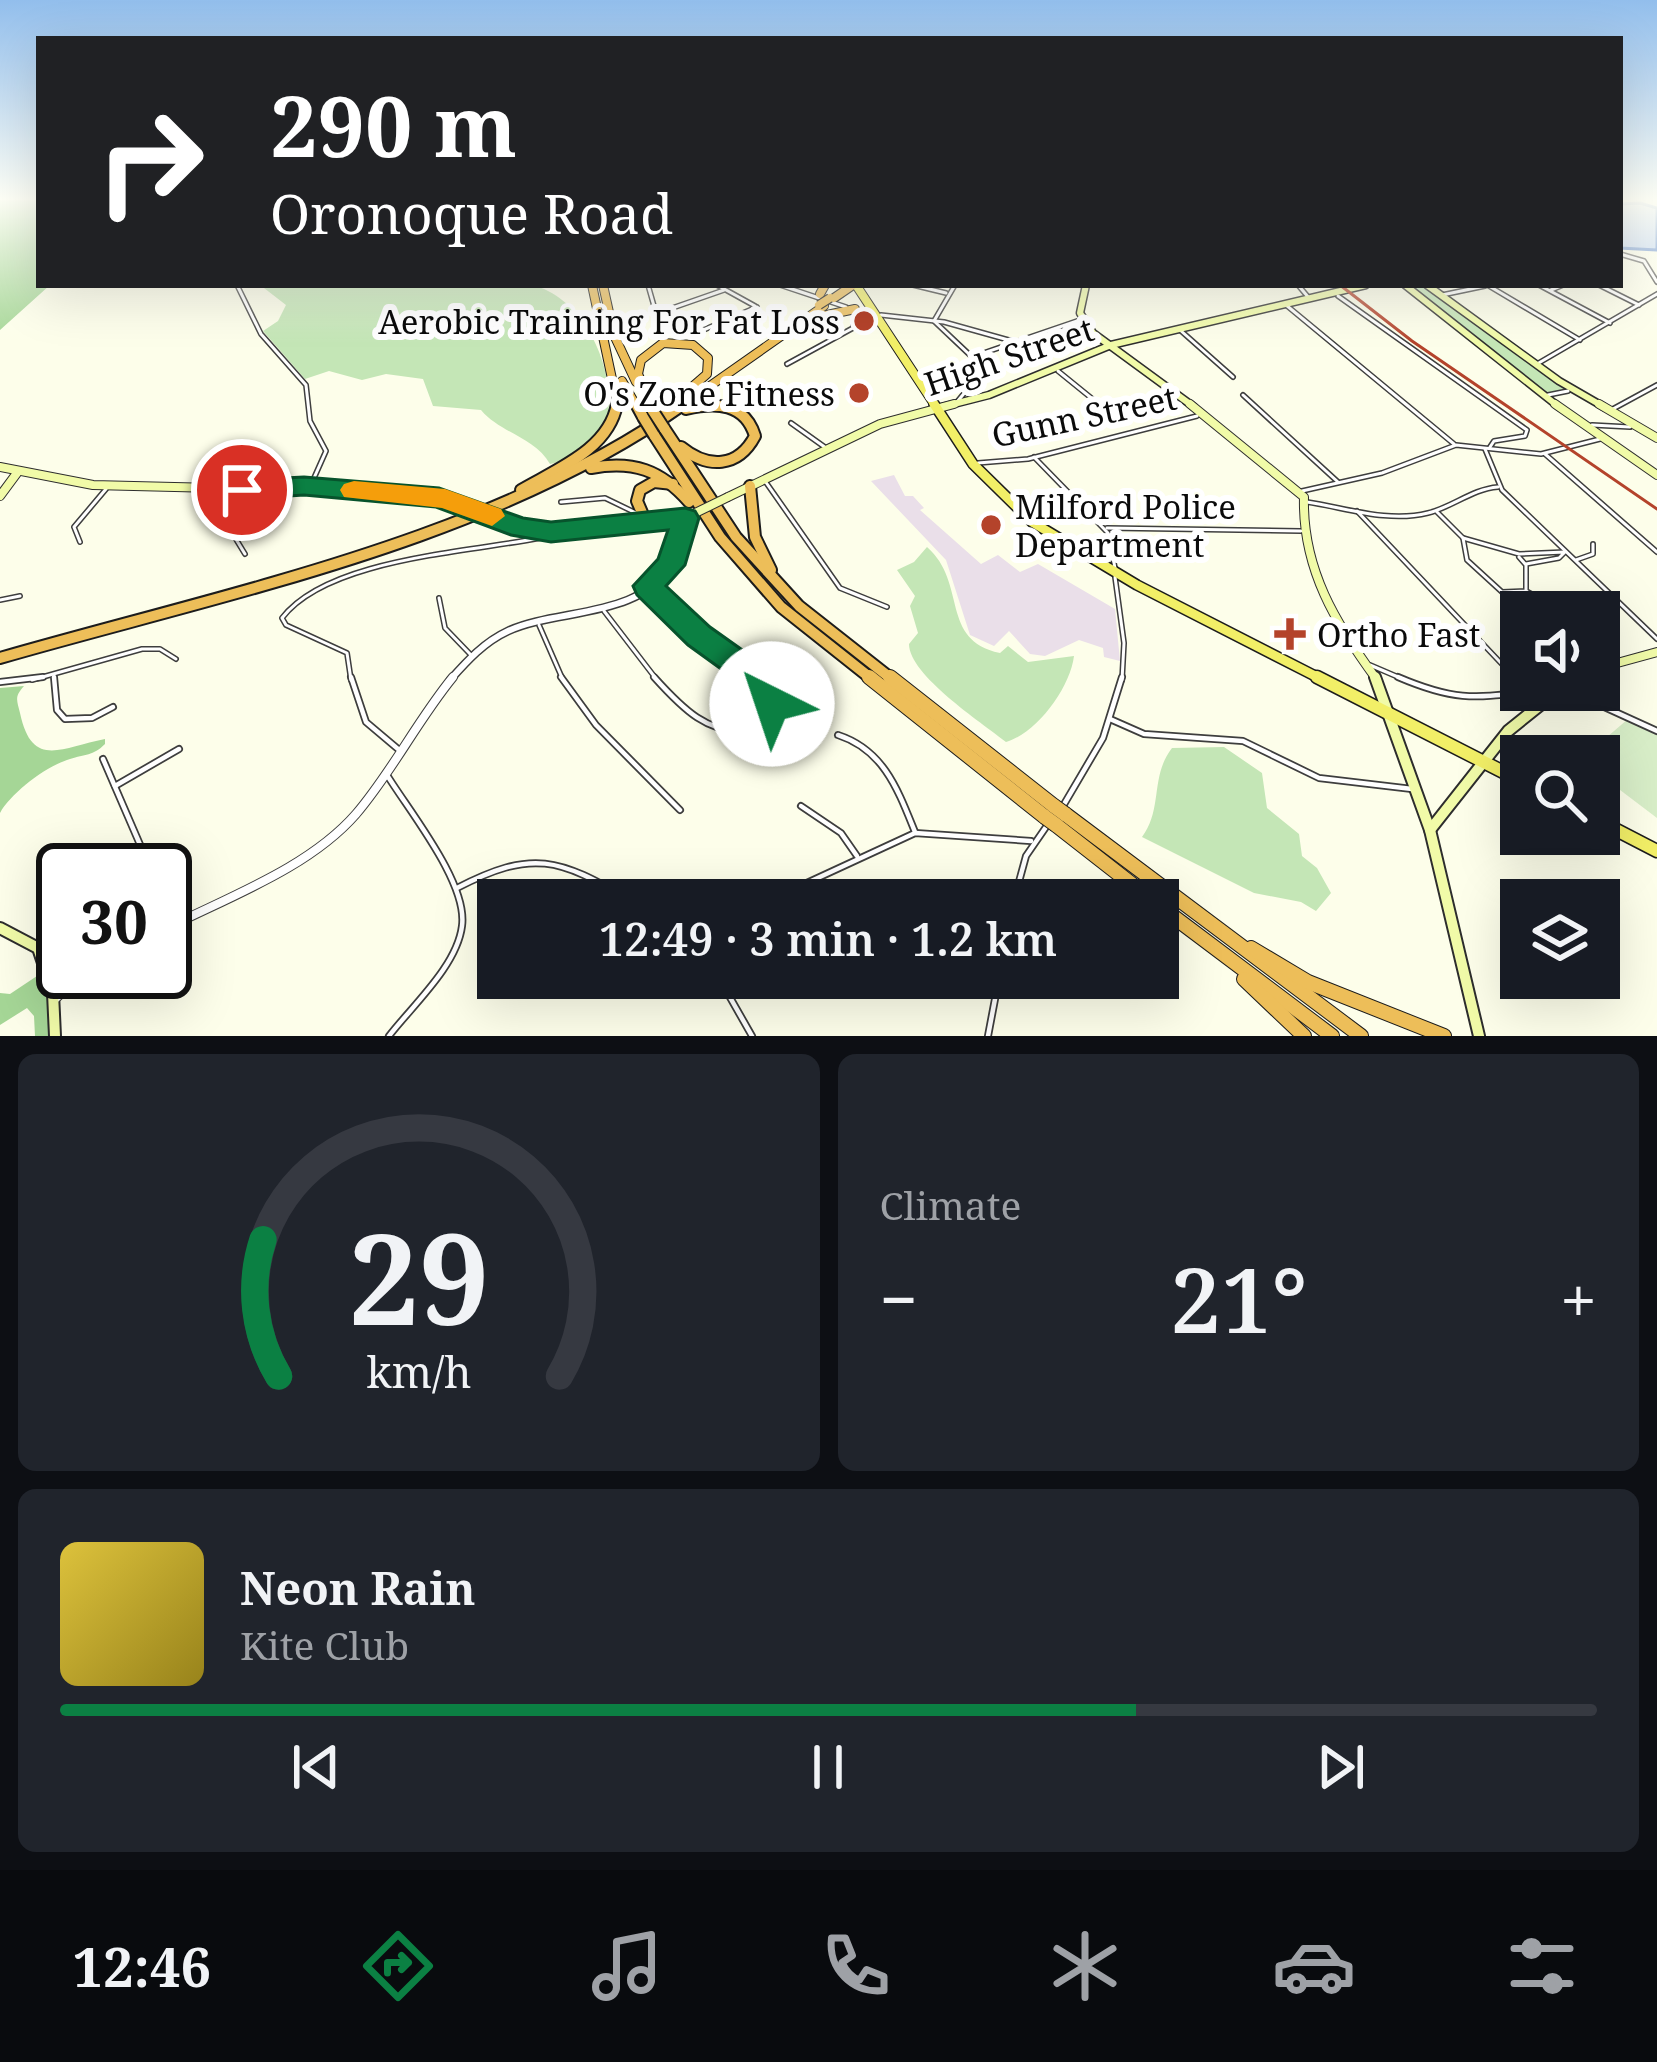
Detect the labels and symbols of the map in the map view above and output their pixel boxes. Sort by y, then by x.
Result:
place label: Aerobic Training For Fat Loss [378,299,840,344]
street label: High Street [918,306,1100,406]
marker: Aerobic Training For Fat Loss [851,308,877,334]
place label: O's Zone Fitness [583,371,835,416]
street label: Gunn Street [988,374,1180,458]
marker: O's Zone Fitness [846,380,872,406]
pin [191,439,293,541]
place label: Milford Police Department [1015,484,1236,567]
marker: Milford Police Department [978,512,1004,538]
place label: Ortho Fast [1317,612,1480,657]
marker: Ortho Fast [1274,618,1306,650]
position arrow [709,641,835,767]
speed limit sign: 30 [36,843,192,999]

